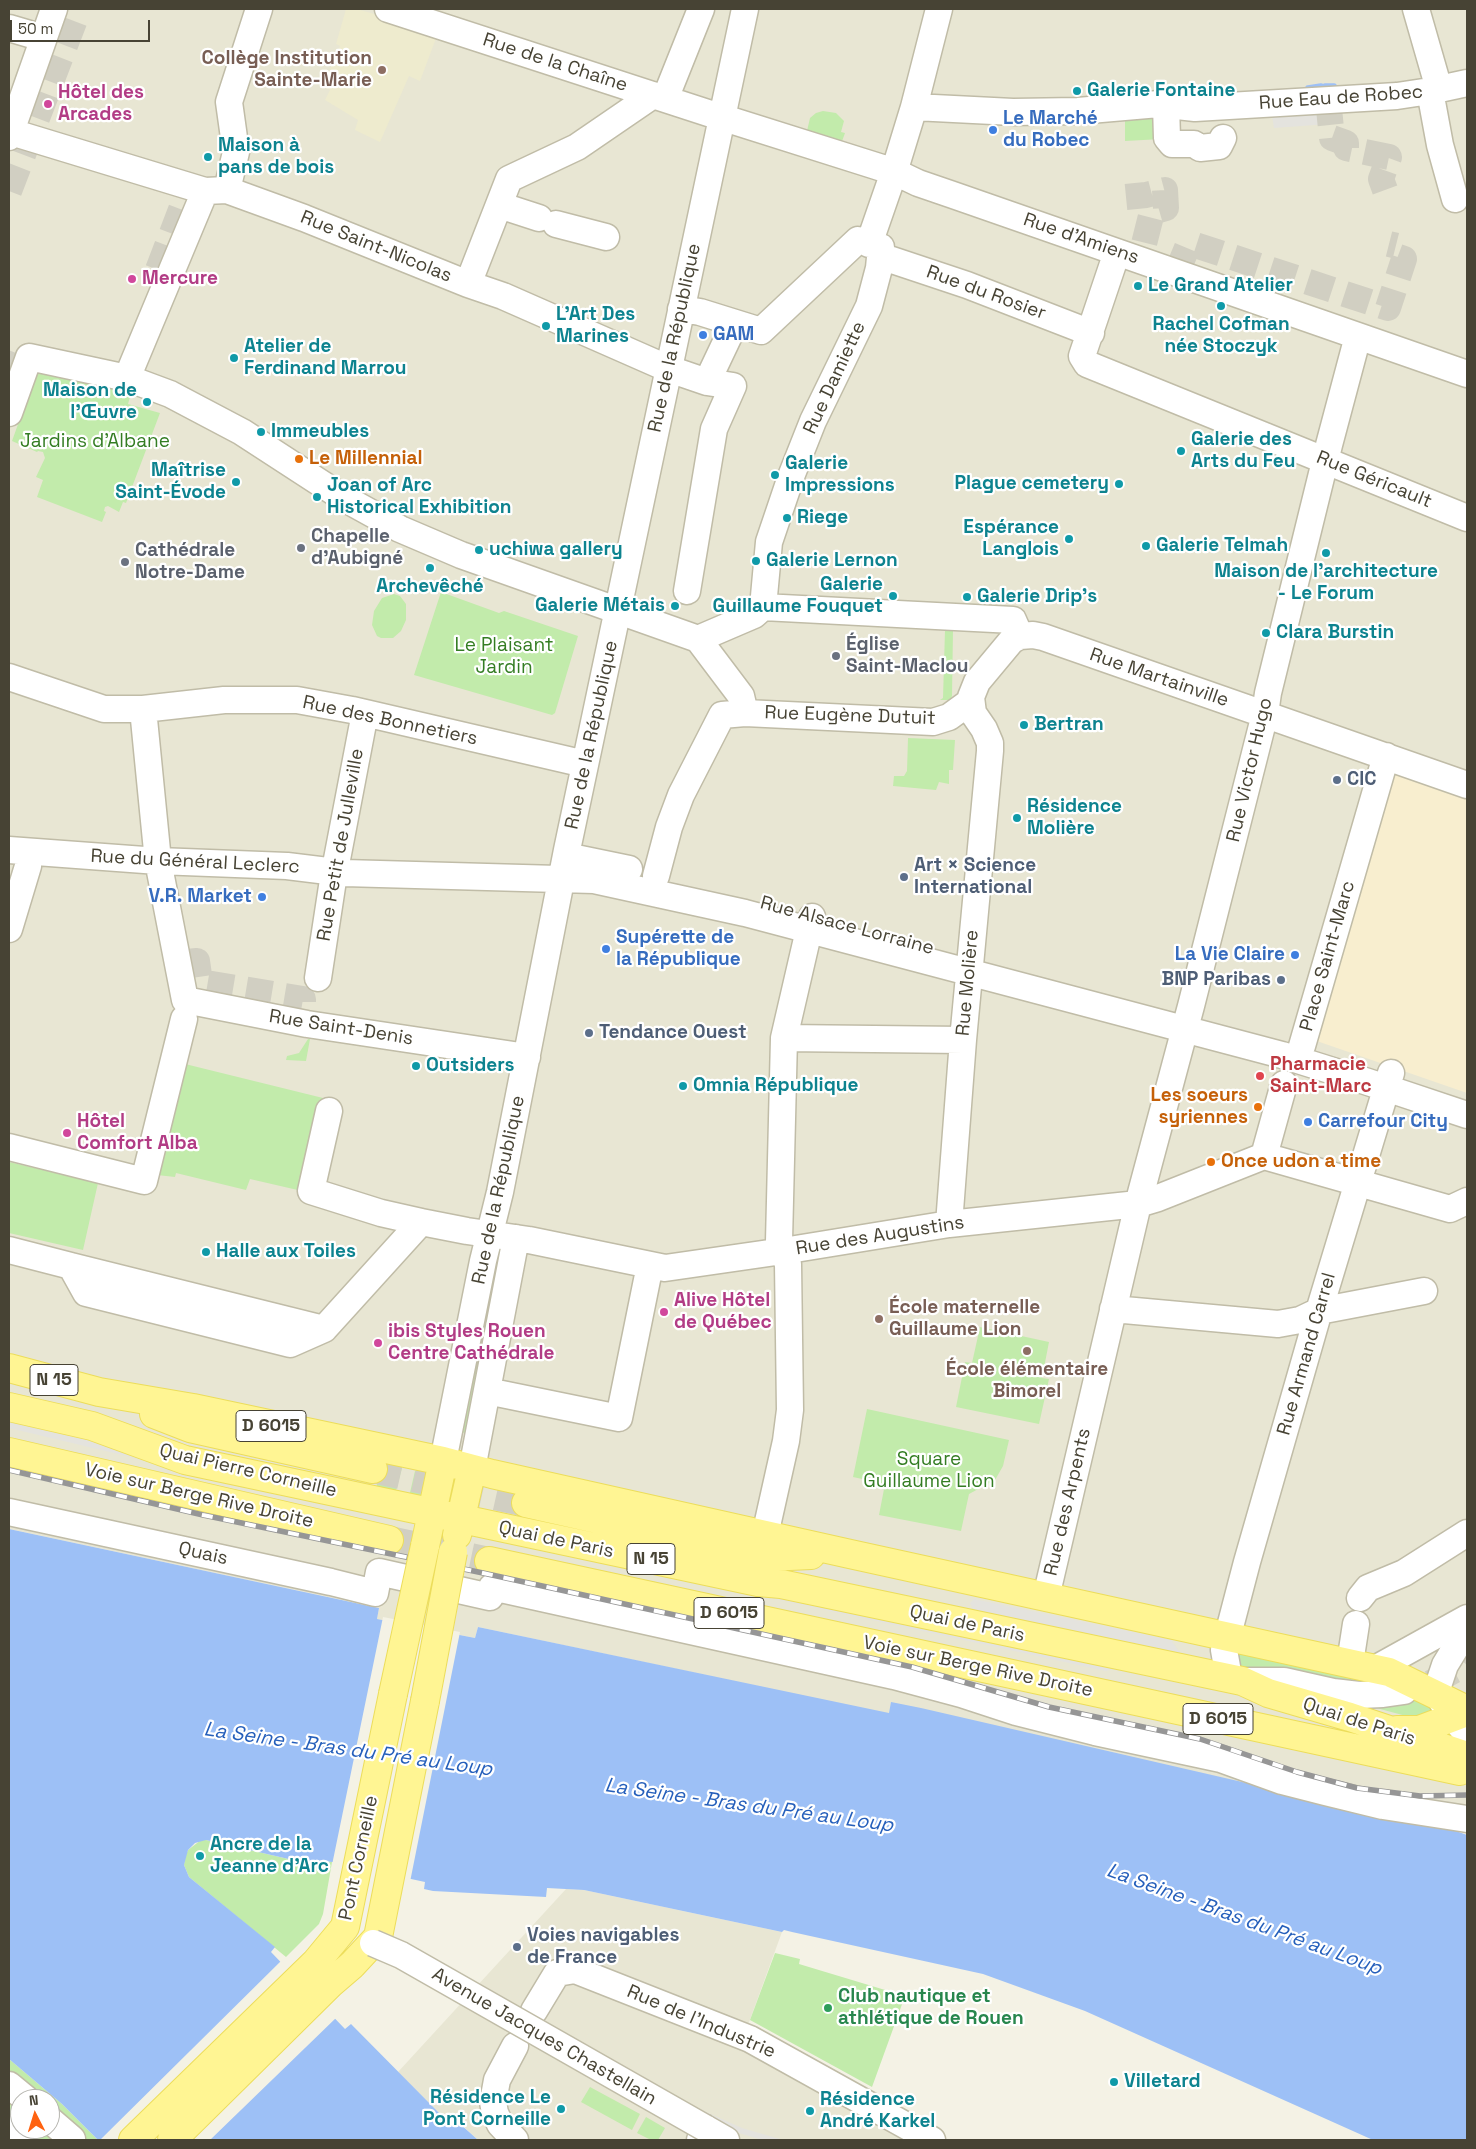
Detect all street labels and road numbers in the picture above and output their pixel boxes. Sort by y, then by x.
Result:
street label: Rue de la Chaîne [480,29,630,97]
street label: Rue Eau de Robec [1258,81,1424,115]
street label: Rue Saint-Nicolas [297,206,455,288]
street label: Rue d'Amiens [1020,209,1142,269]
street label: Rue de la République [644,242,706,434]
street label: Rue du Rosier [923,261,1049,325]
street label: Rue Damiette [799,318,871,438]
street label: Rue Géricault [1313,446,1435,514]
street label: Rue de la République [561,639,623,831]
street label: Rue Martainville [1087,644,1231,712]
street label: Rue des Bonnetiers [300,691,480,751]
street label: Rue Victor Hugo [1222,696,1278,844]
street label: Rue Eugène Dutuit [764,702,936,730]
street label: Rue Petit de Julleville [313,747,369,943]
street label: Rue du Général Leclerc [90,845,300,879]
street label: Place Saint-Marc [1296,878,1360,1034]
street label: Rue Alsace Lorraine [758,892,936,960]
street label: Rue Molière [952,929,984,1037]
street label: Rue Saint-Denis [267,1005,415,1051]
street label: Rue de la République [468,1094,530,1286]
street label: Rue des Augustins [794,1211,966,1261]
street label: Rue Armand Carrel [1273,1270,1341,1438]
road number: N 15 [30,1364,78,1396]
road number: D 6015 [236,1410,306,1442]
street label: Rue des Arpents [1040,1426,1096,1578]
street label: Quai Pierre Corneille [157,1439,339,1503]
street label: Voie sur Berge Rive Droite [82,1459,316,1533]
street label: Quai de Paris [496,1517,616,1563]
street label: Quais [176,1538,230,1570]
road number: N 15 [627,1544,675,1575]
road number: D 6015 [694,1598,764,1629]
street label: Quai de Paris [907,1601,1027,1647]
street label: Voie sur Berge Rive Droite [861,1631,1095,1703]
street label: Quai de Paris [1300,1693,1418,1751]
road number: D 6015 [1183,1704,1253,1735]
street label: Pont Corneille [335,1793,383,1923]
street label: Avenue Jacques Chastellain [428,1963,660,2111]
street label: Rue de l'Industrie [623,1980,779,2064]

